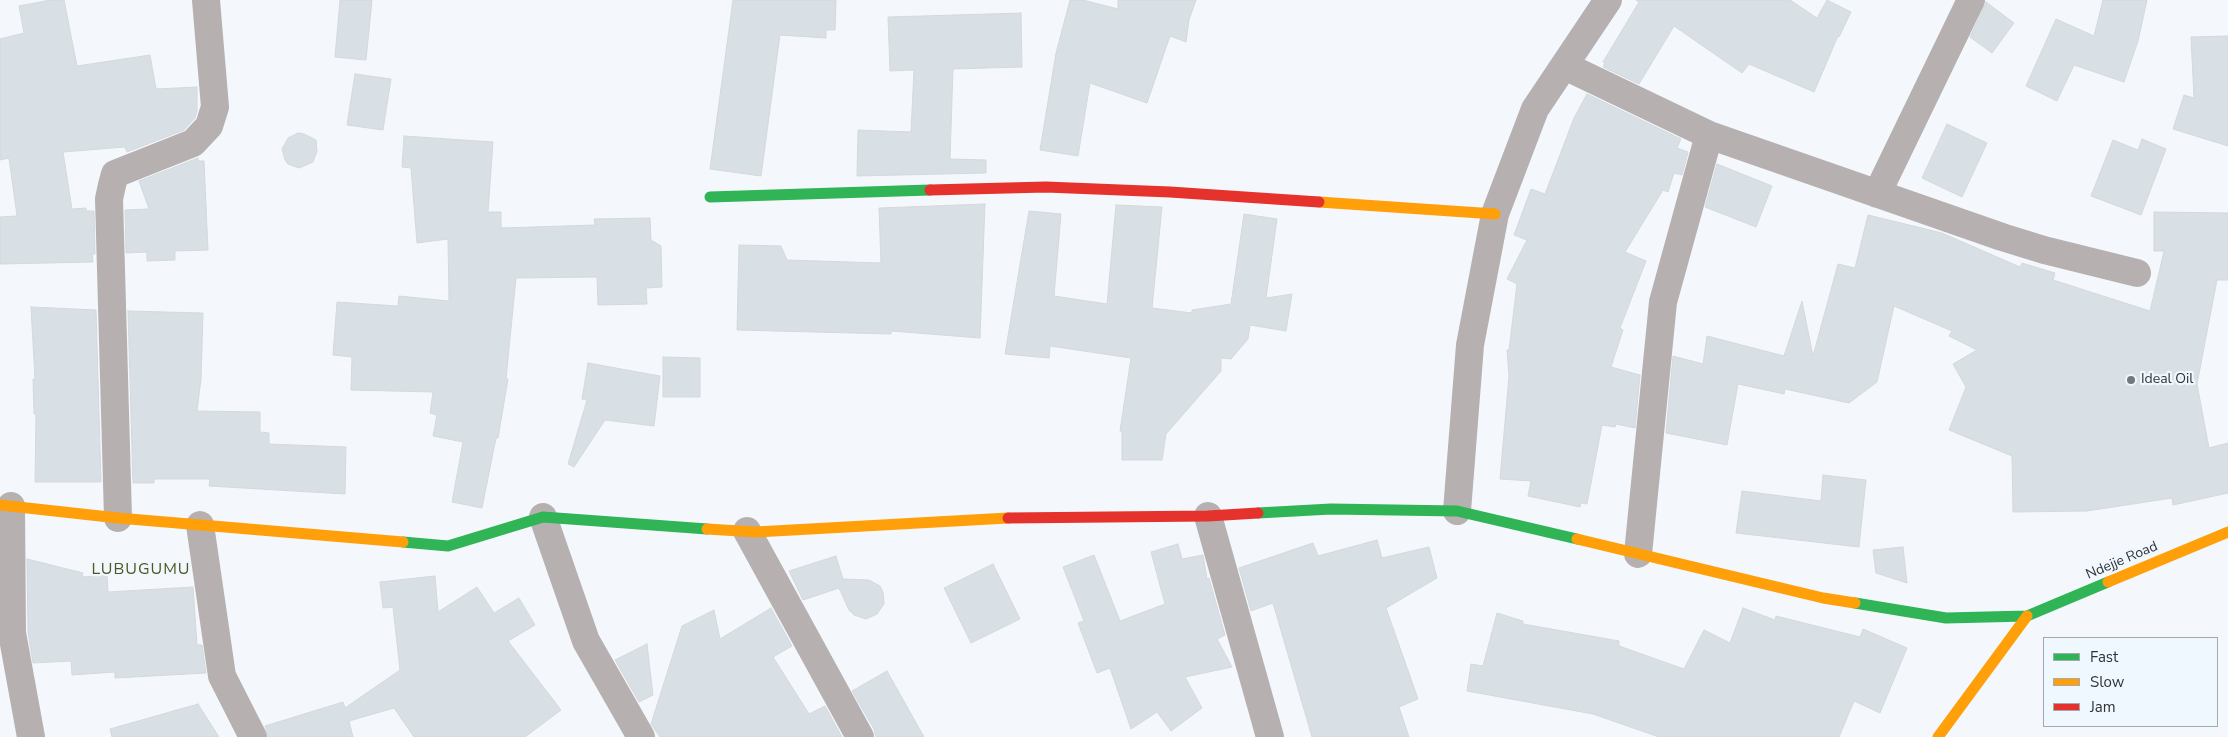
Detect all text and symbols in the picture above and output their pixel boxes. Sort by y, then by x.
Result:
place label: Ideal Oil [2141,372,2193,388]
marker: Ideal Oil [2125,374,2137,386]
street label: Ndejje Road [2084,538,2160,584]
district label: LUBUGUMU [91,560,191,580]
legend [2043,637,2218,727]
text: Fast [2090,647,2118,667]
text: Slow [2090,672,2124,692]
text: Jam [2090,697,2116,717]

